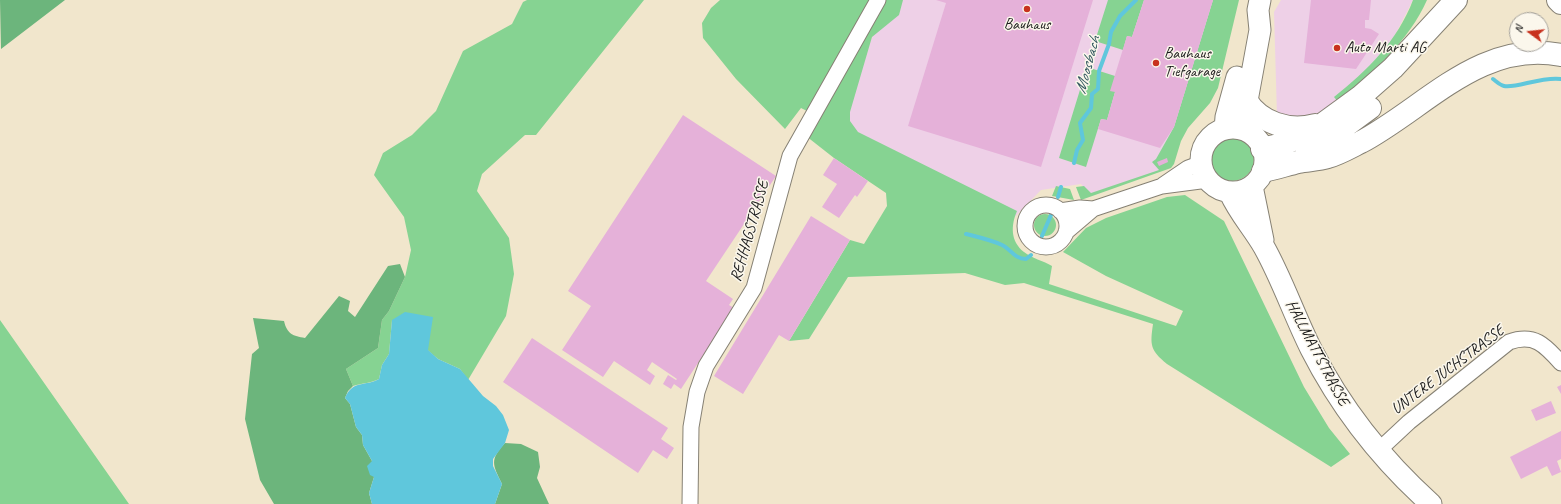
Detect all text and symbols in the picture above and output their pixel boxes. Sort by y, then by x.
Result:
marker: Bauhaus [1022,4,1032,14]
north arrow [1509,12,1549,52]
place label: Bauhaus [1004,15,1050,35]
text: N [1511,24,1526,34]
water label: Moosbach [1071,34,1105,96]
place label: Auto Marti AG [1345,38,1426,58]
marker: Auto Marti AG [1332,43,1342,53]
place label: Bauhaus Tiefgarage [1164,44,1220,82]
marker: Bauhaus Tiefgarage [1151,58,1161,68]
street label: REHHAGSTRASSE [726,178,774,284]
street label: HALLMATTSTRASSE [1281,297,1353,409]
street label: UNTERE JUCHSTRASSE [1388,321,1508,419]

